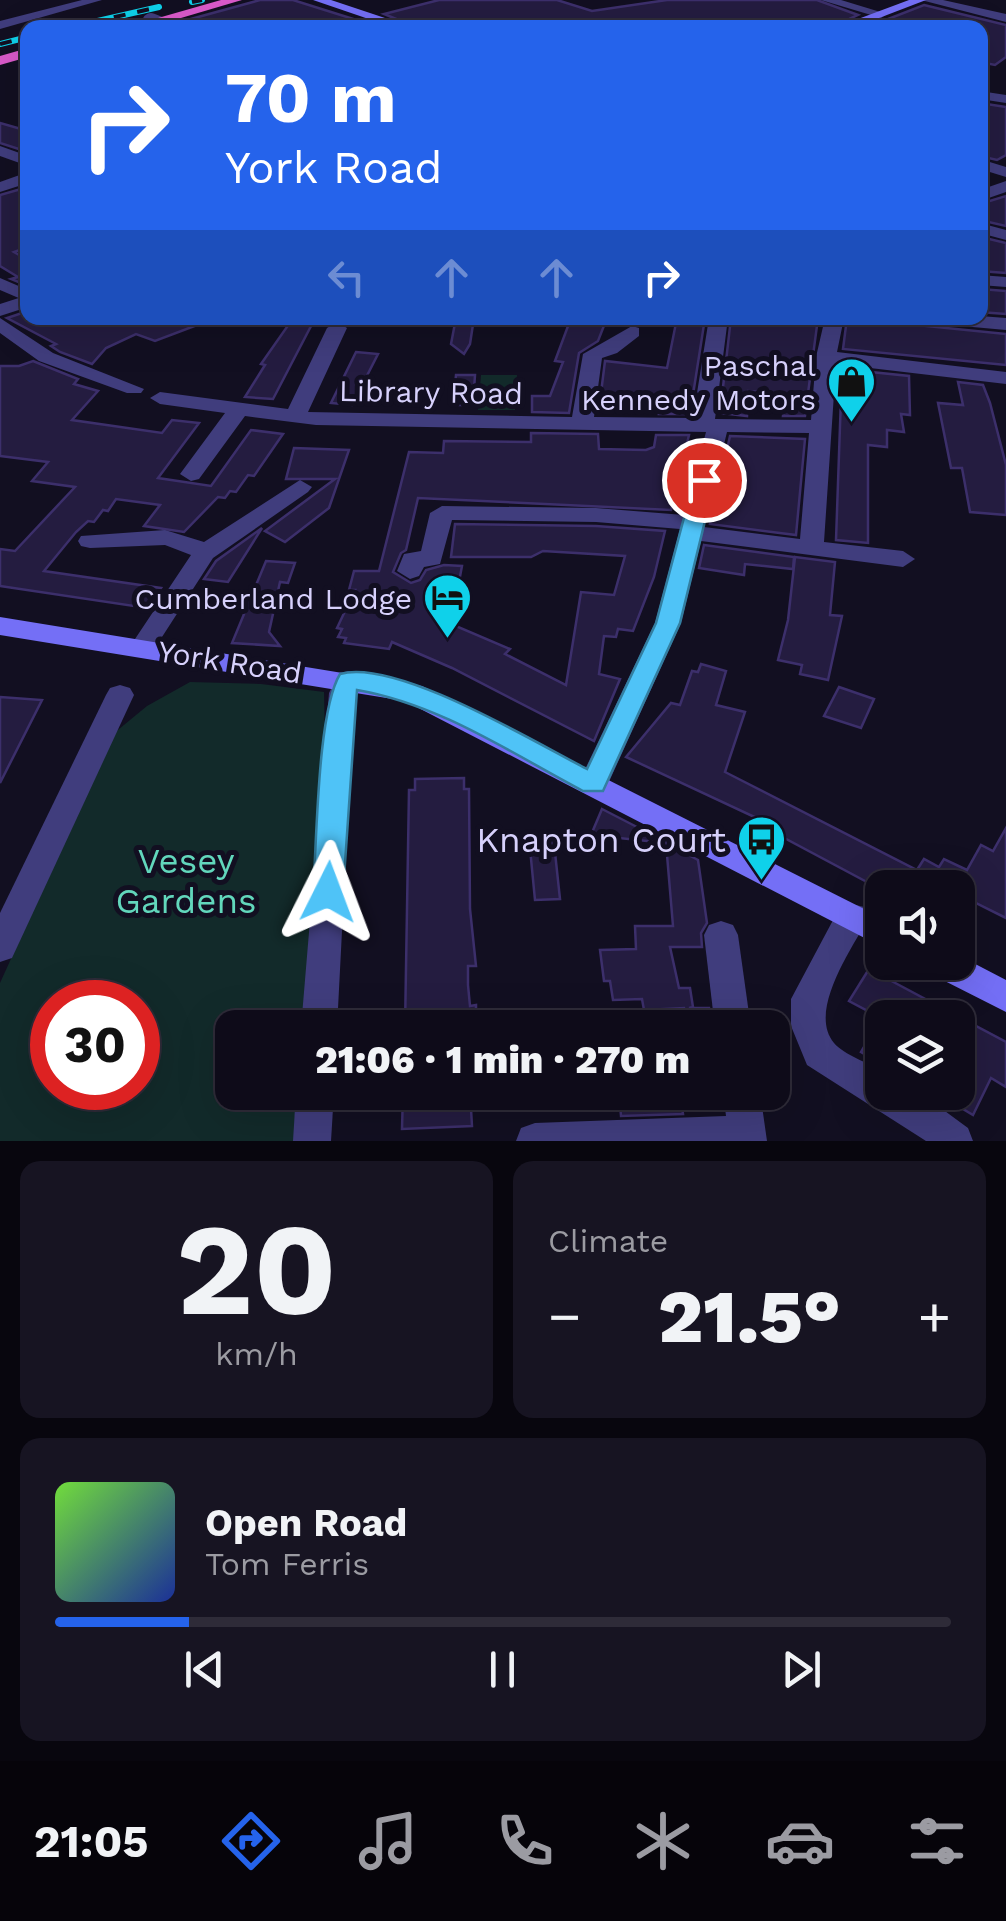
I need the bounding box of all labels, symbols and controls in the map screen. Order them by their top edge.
text: 70 m [225,57,397,139]
icon: right [60,60,190,190]
text: York Road [225,141,443,194]
icon: left [319,250,374,305]
icon: ahead [424,250,479,305]
icon: ahead [529,250,584,305]
icon: right [634,250,689,305]
place label: Paschal Kennedy Motors [581,348,816,417]
shop icon: Paschal Kennedy Motors [825,356,877,424]
street label: Library Road [339,373,523,411]
pin [662,438,747,523]
icon: arrive [677,453,732,508]
hotel icon: Cumberland Lodge [421,572,473,640]
place label: Cumberland Lodge [135,581,412,616]
street label: York Road [156,633,304,691]
bus stop icon: Knapton Court [735,814,787,882]
place label: Knapton Court [476,819,726,861]
park label: Vesey Gardens [115,840,257,922]
position arrow [276,840,380,944]
map controls [865,870,975,1110]
button: sound [865,870,975,980]
speed limit sign: 30 [30,980,160,1110]
button: layers [865,1000,975,1110]
text: 21:06 · 1 min · 270 m [315,1038,690,1082]
text: 20 [176,1193,337,1346]
text: Climate [548,1222,668,1260]
text: 21.5° [658,1272,841,1360]
text: − [548,1284,581,1348]
text: + [918,1284,951,1348]
text: km/h [215,1335,298,1373]
text: Open Road [205,1501,407,1545]
text: Tom Ferris [205,1545,369,1583]
icon: previous [177,1642,232,1697]
icon: pause [475,1642,530,1697]
icon: next [774,1642,829,1697]
icon: directions [216,1806,286,1876]
icon: music [353,1806,423,1876]
icon: phone [490,1806,560,1876]
icon: climate [628,1806,698,1876]
icon: car [765,1806,835,1876]
icon: filters [902,1806,972,1876]
text: 21:05 [34,1815,148,1868]

